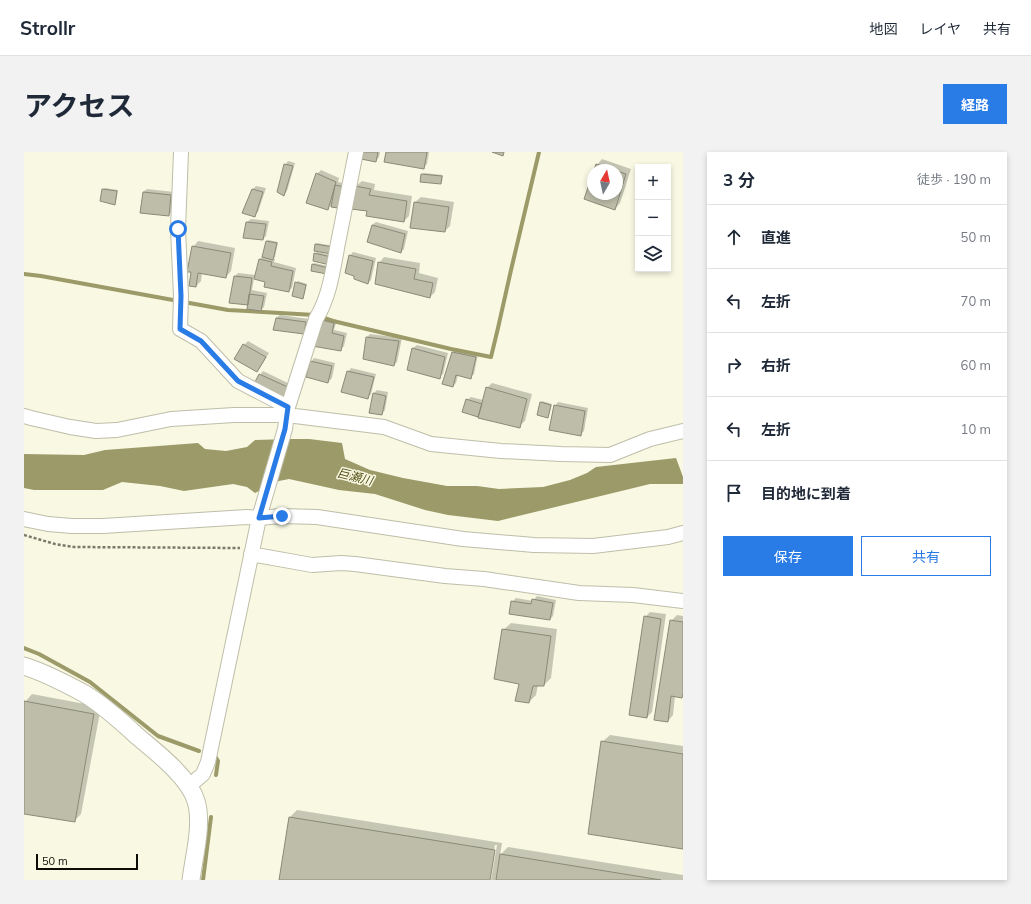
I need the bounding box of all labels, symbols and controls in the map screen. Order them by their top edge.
text: Strollr [20,16,75,40]
text: 地図 [869,20,897,38]
text: レイヤ [919,20,961,38]
text: 共有 [983,20,1011,38]
button: 経路 [943,84,1007,124]
text: アクセス [24,88,135,123]
north arrow [587,164,623,200]
map controls [635,164,671,272]
button: + [635,164,671,200]
text: 3 分 [723,169,755,190]
text: 徒歩 · 190 m [917,171,991,187]
button: − [635,200,671,236]
route start [169,220,187,238]
icon: ahead [723,226,745,248]
text: 直進 [761,228,791,247]
text: 50 m [961,229,991,245]
button: layers [635,236,671,272]
icon: left [723,290,745,312]
text: 左折 [761,292,791,311]
text: 70 m [961,293,991,309]
icon: right [723,354,745,376]
text: 右折 [761,356,791,375]
text: 60 m [961,357,991,373]
icon: left [723,418,745,440]
text: 左折 [761,420,791,439]
text: 10 m [961,421,991,437]
water label: 巨瀬川 [336,465,376,489]
icon: arrive [723,482,745,504]
text: 目的地に到着 [761,484,851,503]
route end [273,507,291,525]
button: 保存 [723,536,853,576]
button: 共有 [861,536,991,576]
scale bar [36,852,138,871]
text: 50 m [42,854,68,868]

